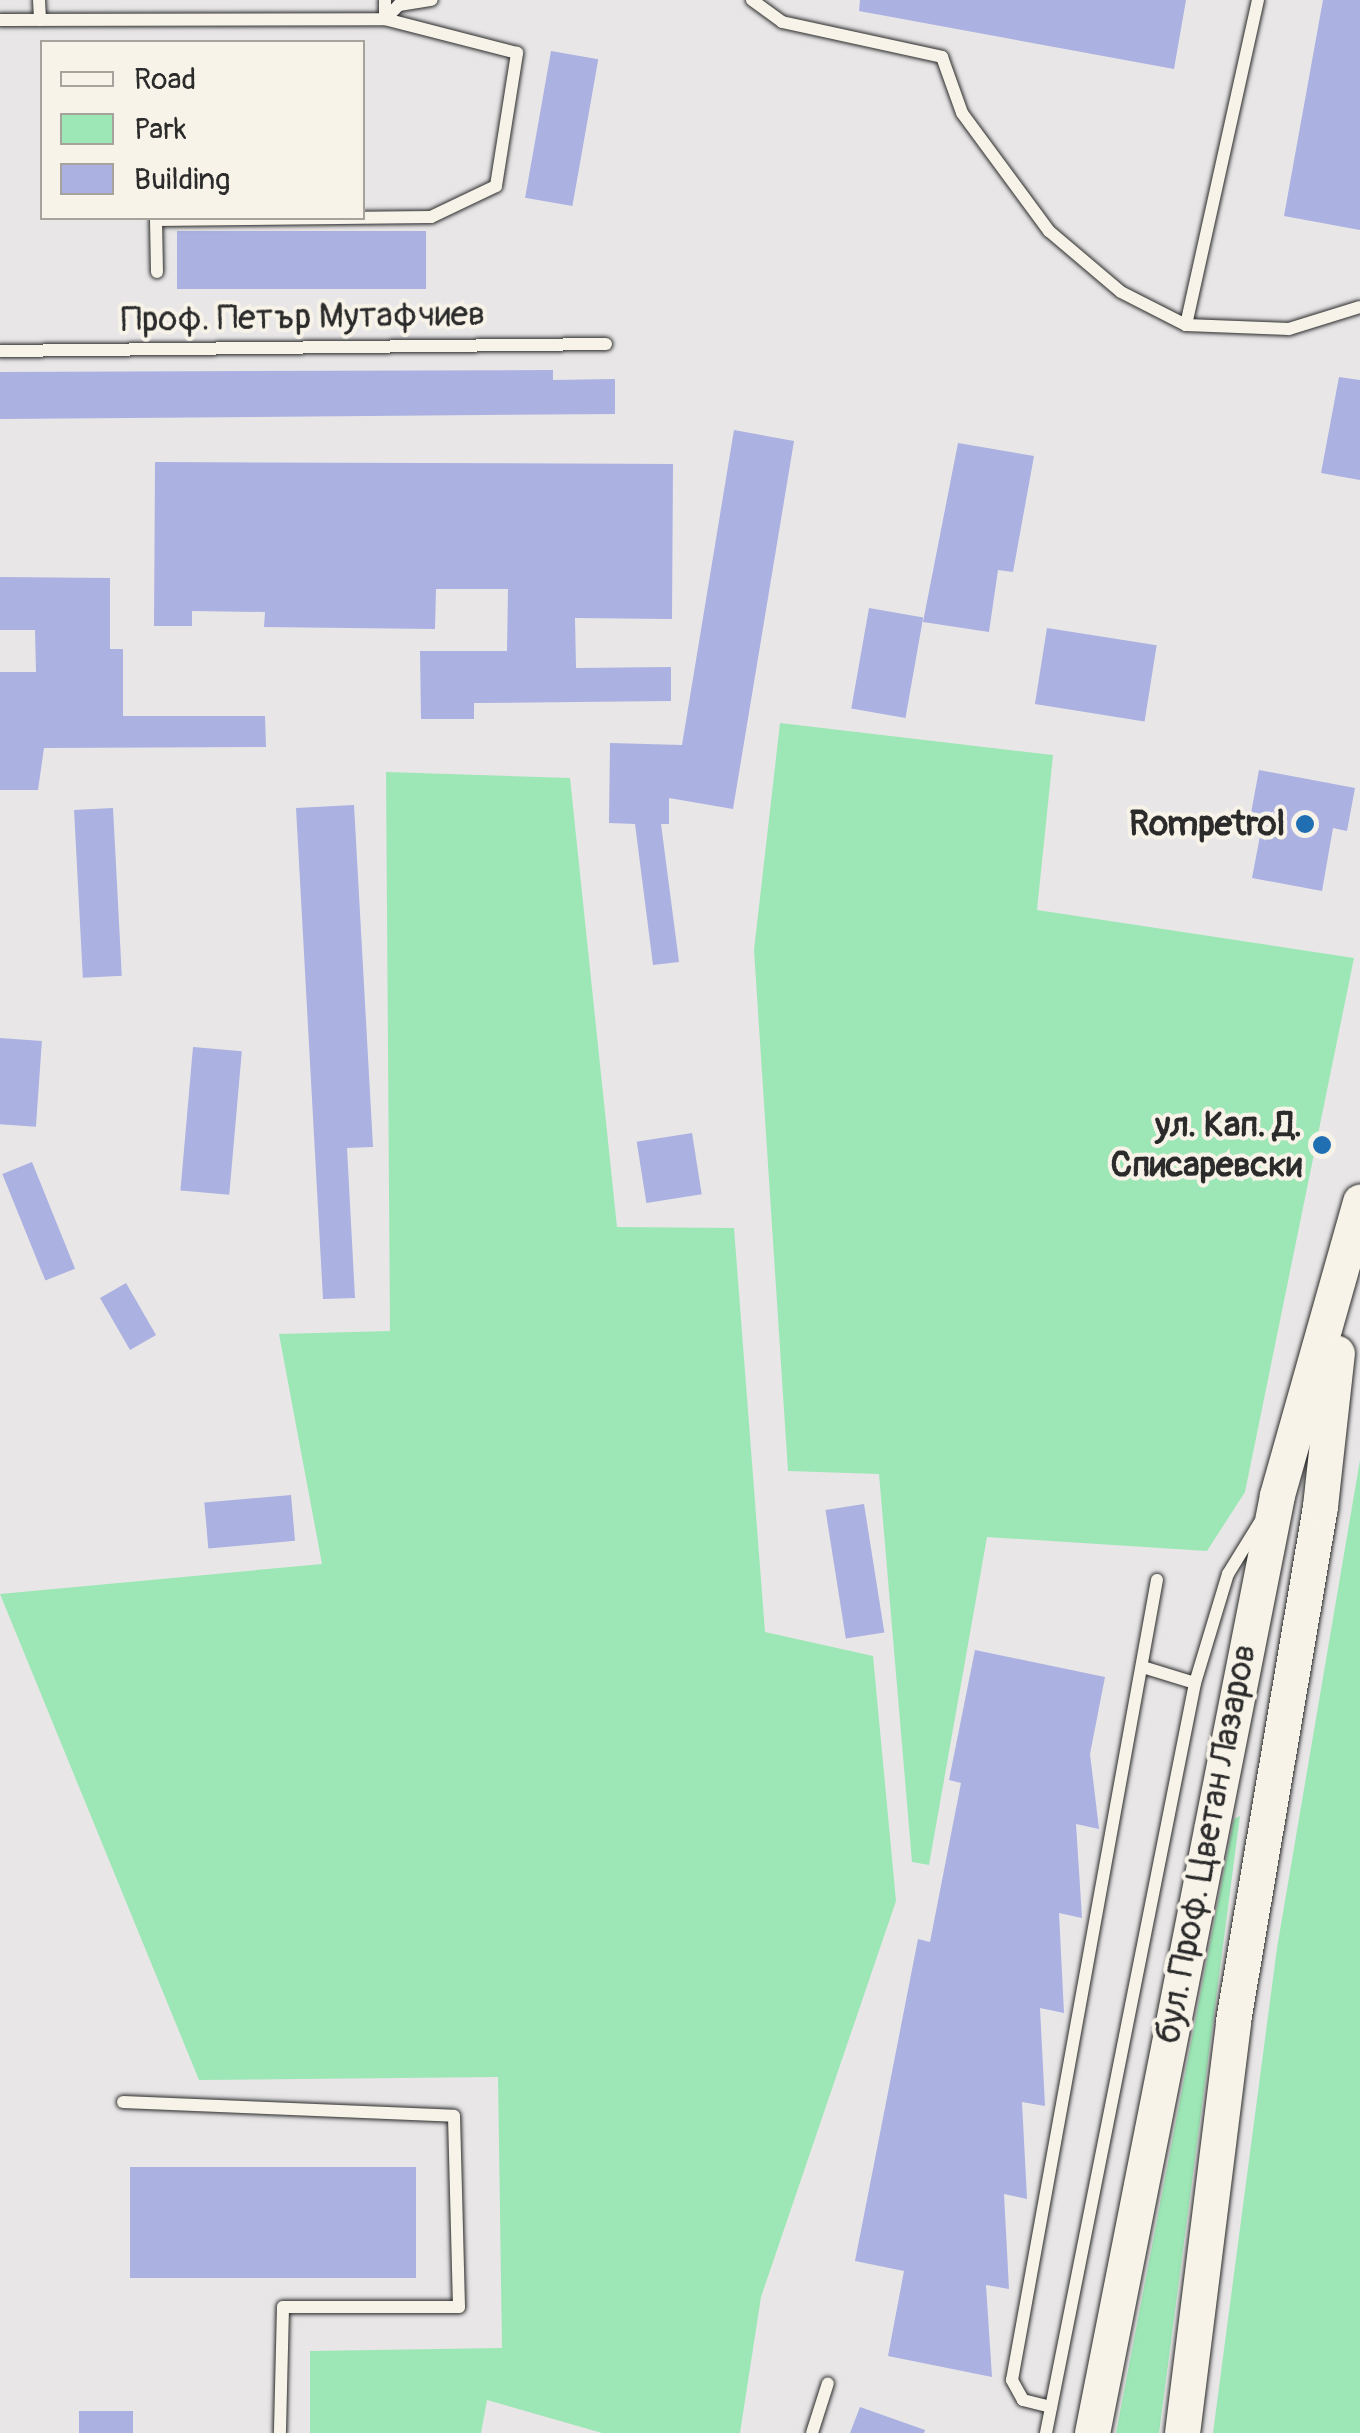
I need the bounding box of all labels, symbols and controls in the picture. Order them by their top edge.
legend [40,40,365,220]
text: Road [134,61,196,98]
text: Park [134,111,187,148]
text: Building [134,161,230,198]
street label: Проф. Петър Мутафчиев [121,293,485,341]
place label: Rompetrol [1129,803,1285,845]
marker: Rompetrol [1294,813,1316,835]
place label: ул. Кап. Д. Списаревски [1111,1104,1302,1186]
marker: ул. Кап. Д. Списаревски [1311,1134,1333,1156]
street label: бул. Проф. Цветан Лазаров [1147,1641,1265,2047]

